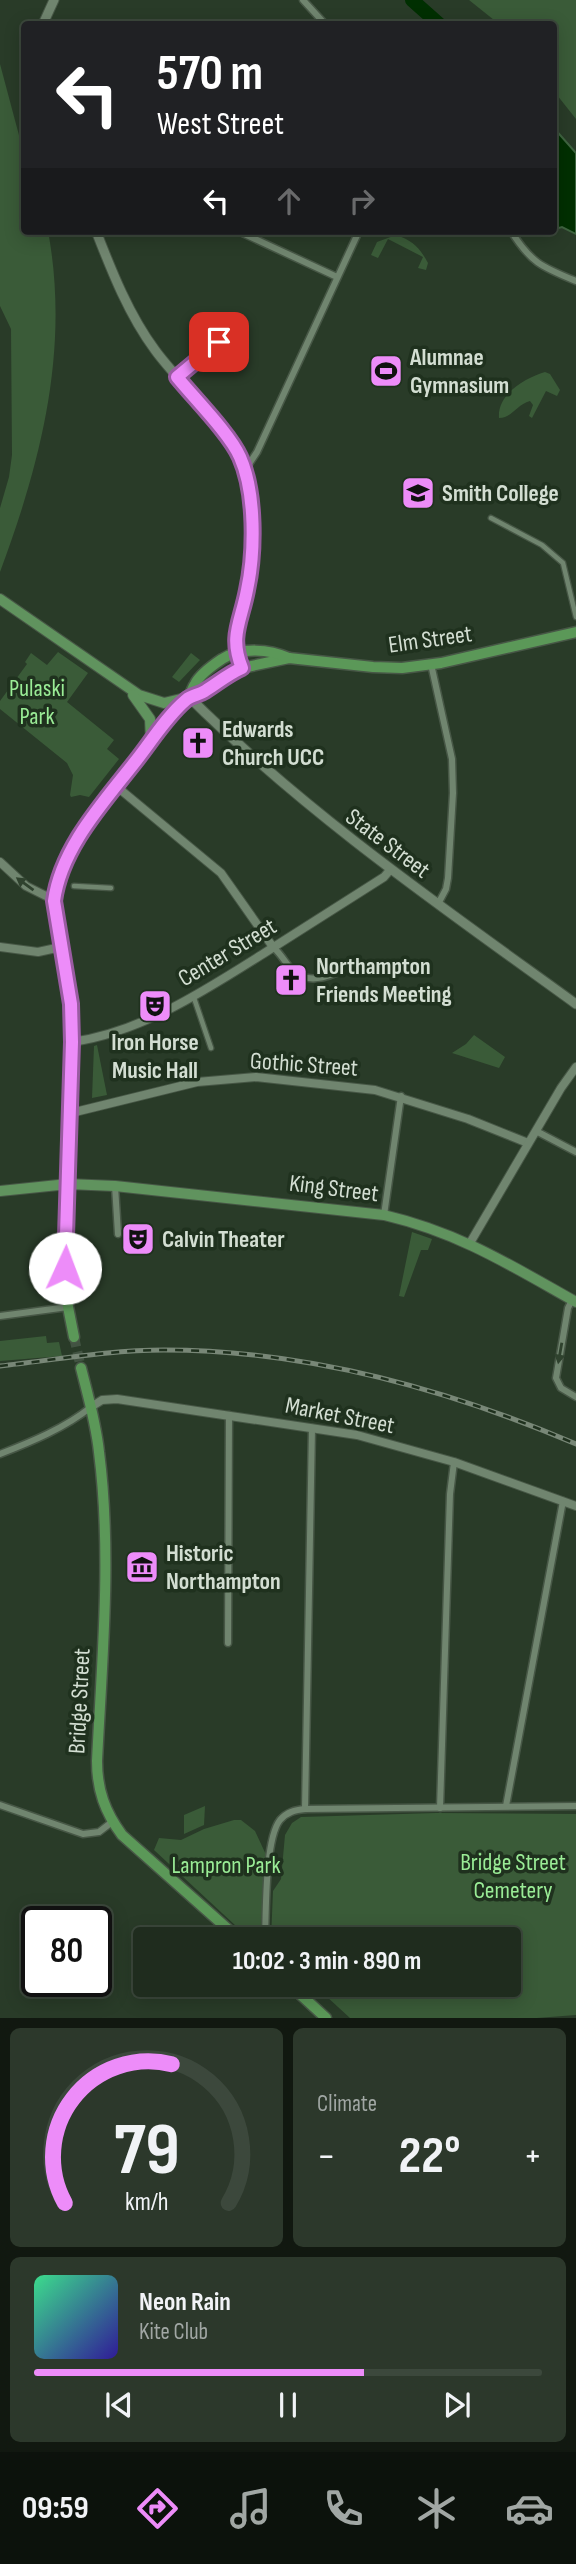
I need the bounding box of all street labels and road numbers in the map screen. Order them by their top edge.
street label: Elm Street [386,619,474,660]
street label: State Street [340,802,436,884]
street label: Center Street [173,912,282,993]
street label: Gothic Street [249,1046,359,1083]
street label: King Street [288,1169,380,1208]
street label: Market Street [283,1391,397,1440]
street label: Bridge Street [62,1648,97,1755]

